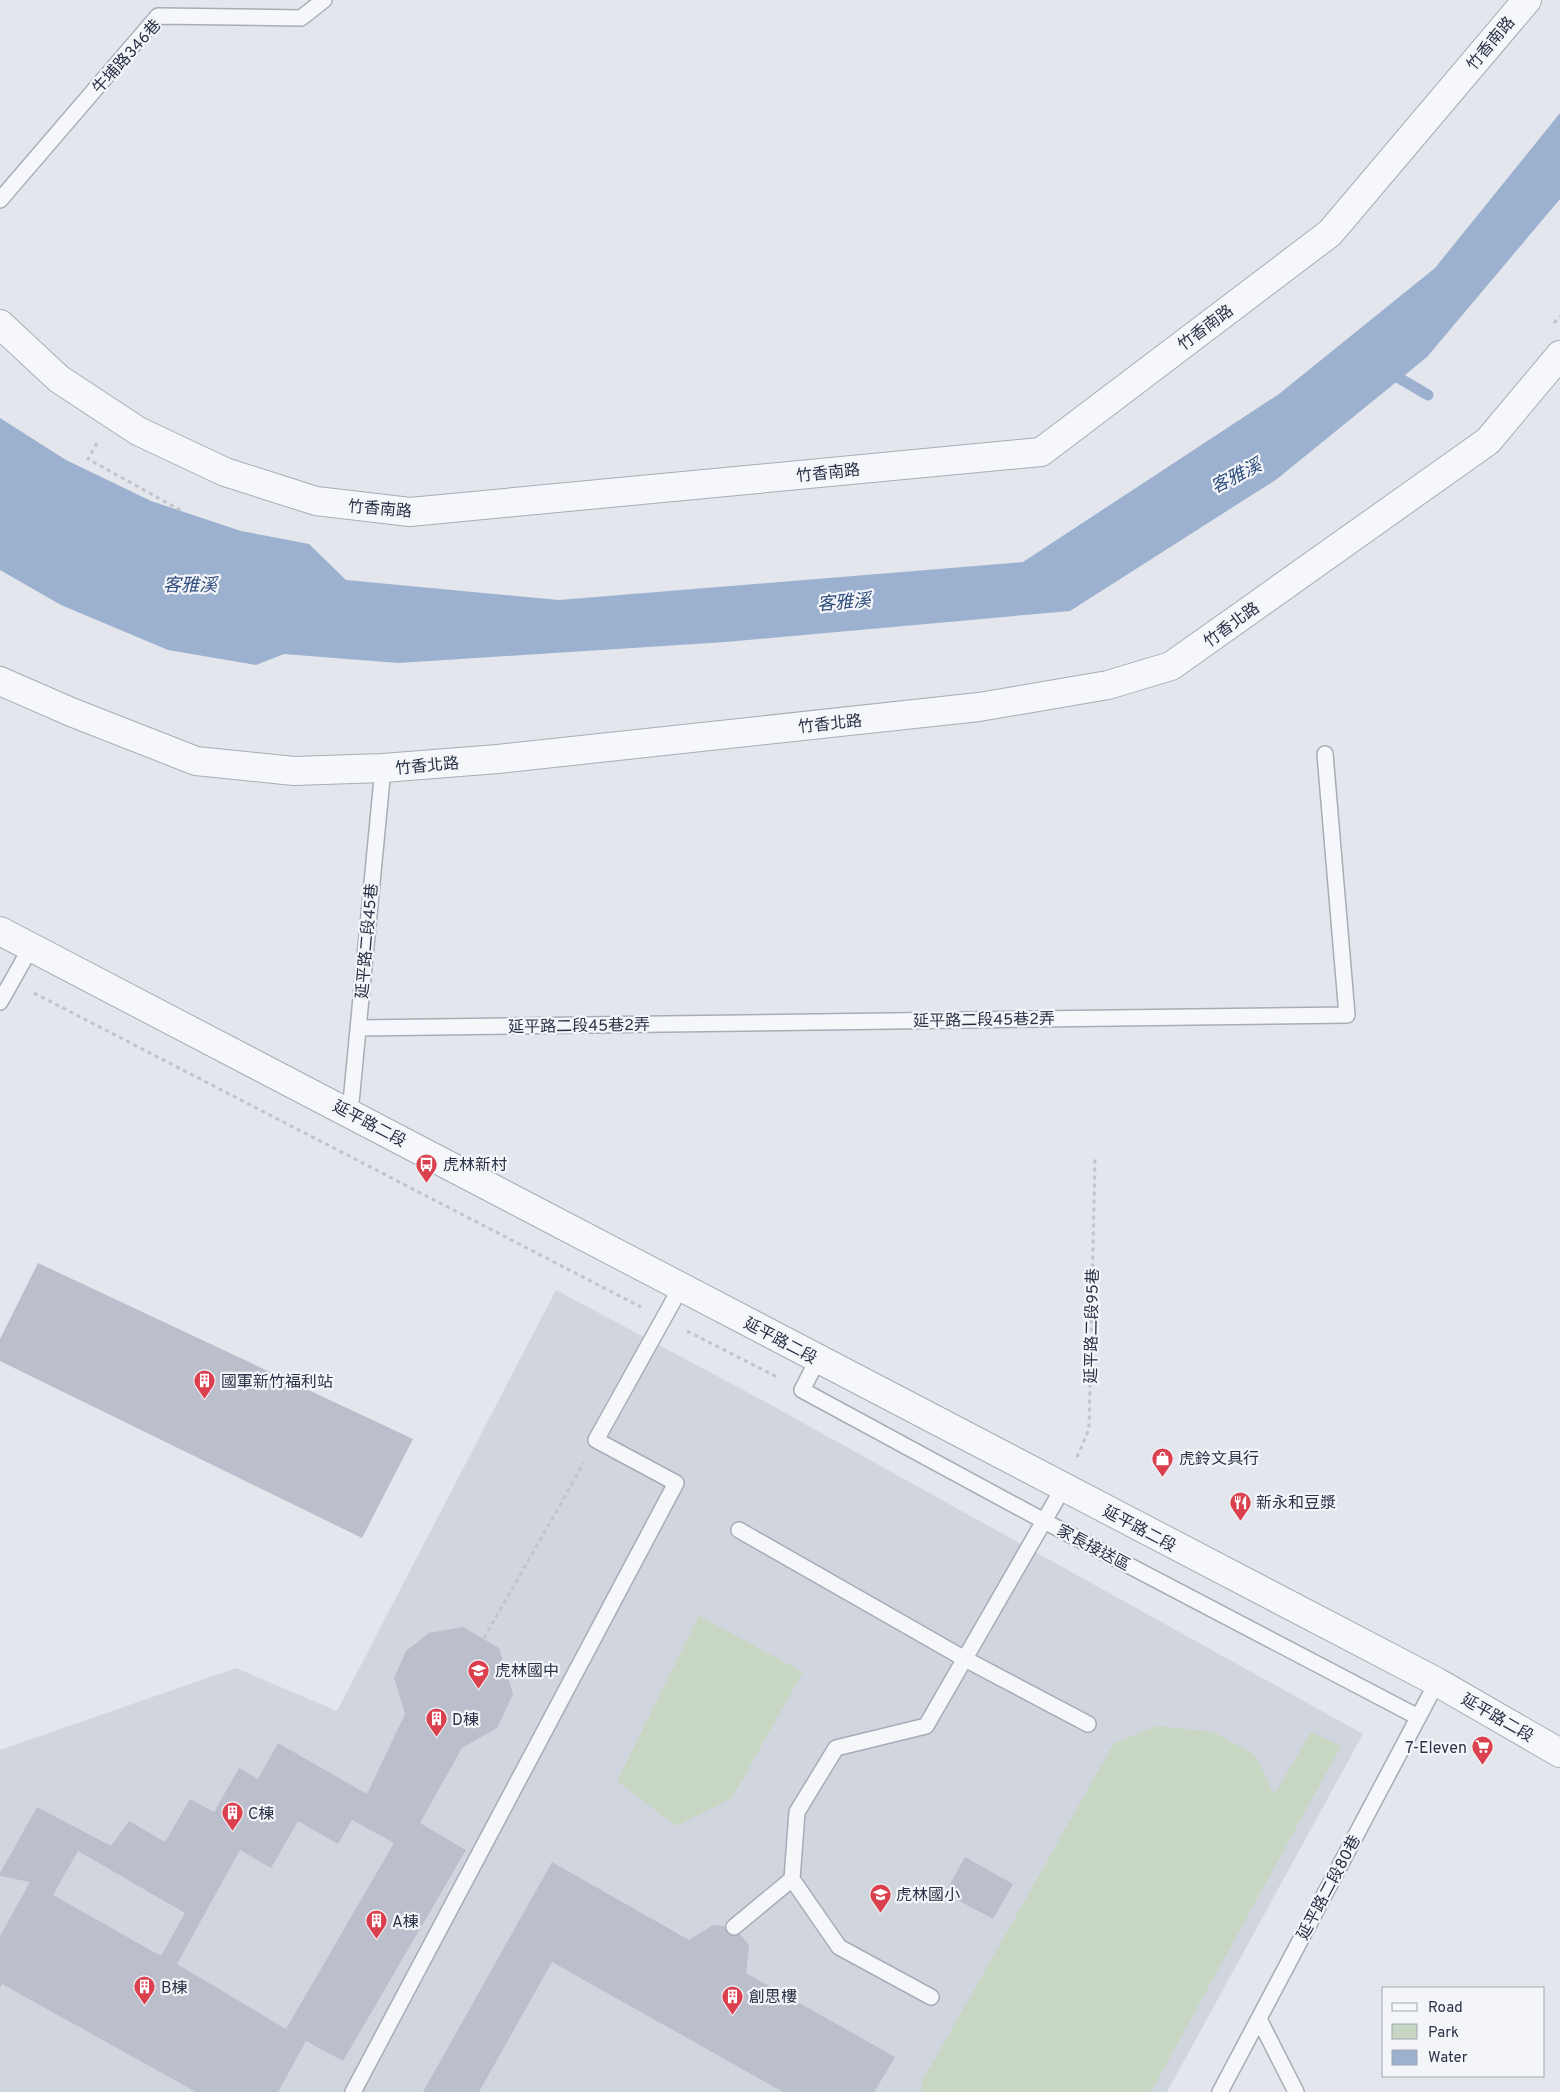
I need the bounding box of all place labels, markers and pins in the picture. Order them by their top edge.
bus stop icon: 虎林新村 [415,1152,439,1183]
place label: 虎林新村 [443,1156,507,1176]
building icon: 國軍新竹福利站 [193,1369,217,1400]
place label: 國軍新竹福利站 [221,1373,333,1393]
shop icon: 虎鈴文具行 [1151,1446,1175,1477]
place label: 虎鈴文具行 [1179,1450,1259,1470]
restaurant icon: 新永和豆漿 [1228,1490,1252,1521]
place label: 新永和豆漿 [1256,1494,1336,1514]
school or university icon: 虎林國中 [467,1658,491,1689]
place label: 虎林國中 [495,1662,559,1682]
building icon: D棟 [424,1707,448,1738]
place label: D棟 [452,1711,479,1731]
supermarket icon: 7-Eleven [1471,1735,1495,1766]
place label: 7-Eleven [1405,1739,1467,1759]
building icon: C棟 [220,1801,244,1832]
place label: C棟 [248,1805,274,1825]
school or university icon: 虎林國小 [868,1882,892,1913]
place label: 虎林國小 [896,1886,960,1906]
building icon: A棟 [364,1909,388,1940]
place label: A棟 [392,1913,419,1933]
building icon: B棟 [133,1975,157,2006]
place label: B棟 [161,1979,188,1999]
building icon: 創思樓 [721,1984,745,2015]
place label: 創思樓 [749,1988,797,2008]

